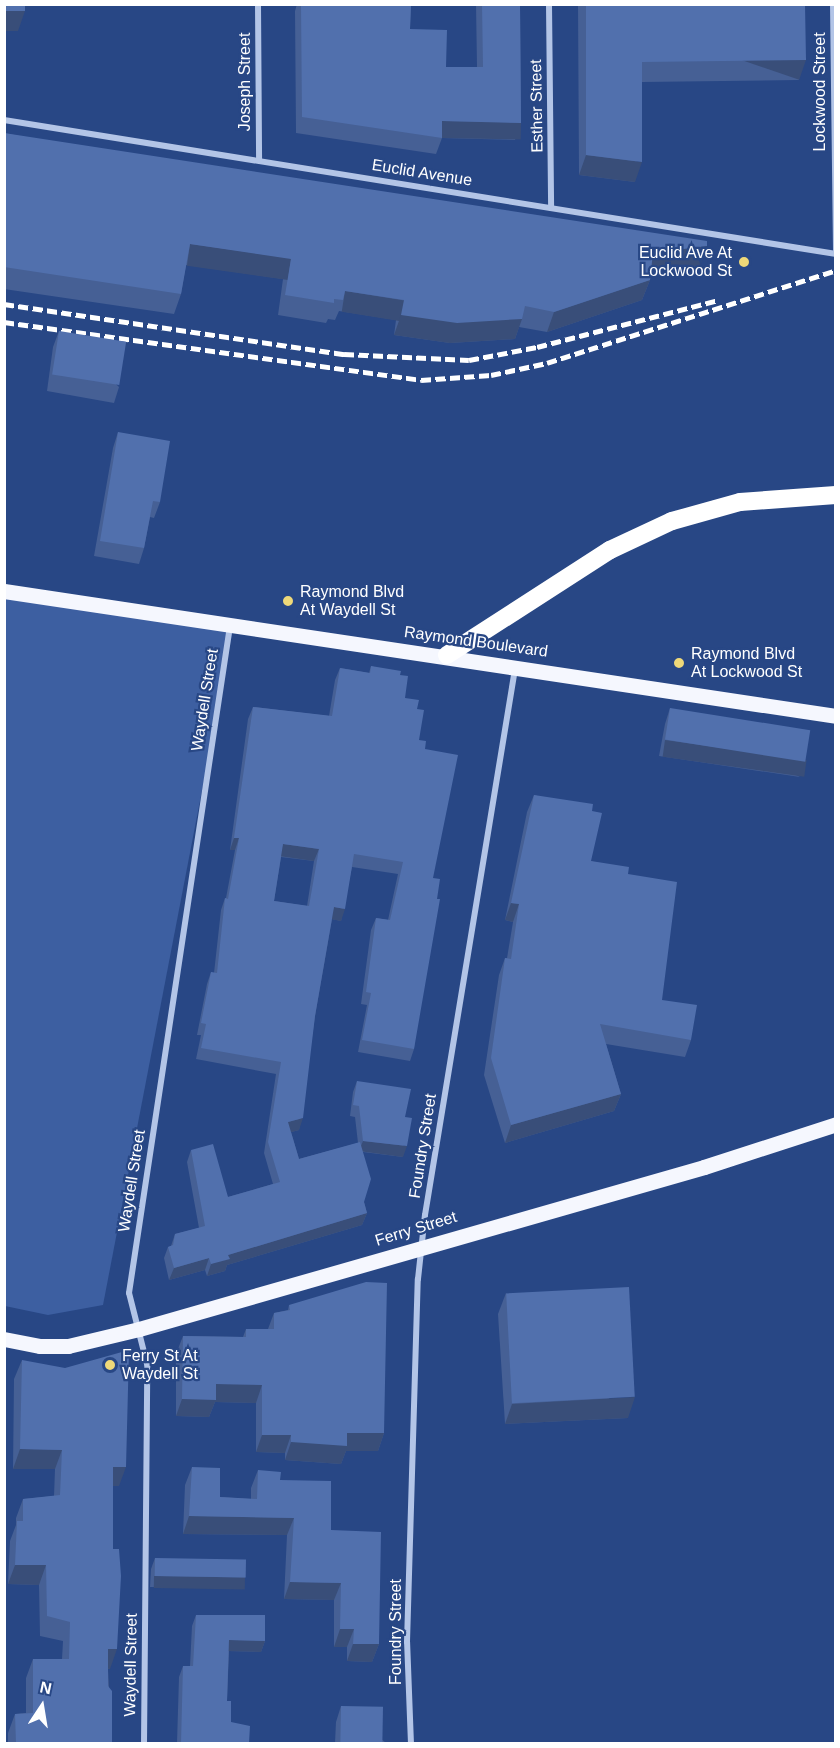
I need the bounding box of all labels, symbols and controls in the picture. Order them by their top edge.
street label: Lockwood Street [810,32,830,152]
street label: Joseph Street [235,33,255,131]
street label: Esther Street [527,59,547,153]
street label: Euclid Avenue [370,156,474,190]
place label: Euclid Ave At Lockwood St [637,243,732,281]
marker: Euclid Ave At Lockwood St [737,255,751,269]
place label: Raymond Blvd At Waydell St [300,582,404,620]
marker: Raymond Blvd At Waydell St [281,594,295,608]
street label: Raymond Boulevard [403,622,549,662]
place label: Raymond Blvd At Lockwood St [691,644,802,682]
street label: Waydell Street [187,647,223,753]
marker: Raymond Blvd At Lockwood St [672,656,686,670]
street label: Foundry Street [405,1092,441,1200]
street label: Waydell Street [114,1128,150,1234]
street label: Ferry Street [373,1207,459,1251]
place label: Ferry St At Waydell St [122,1346,198,1384]
marker: Ferry St At Waydell St [103,1358,117,1372]
street label: Foundry Street [386,1579,406,1685]
street label: Waydell Street [120,1613,142,1717]
north arrow [12,1676,72,1736]
text: N [38,1678,53,1697]

